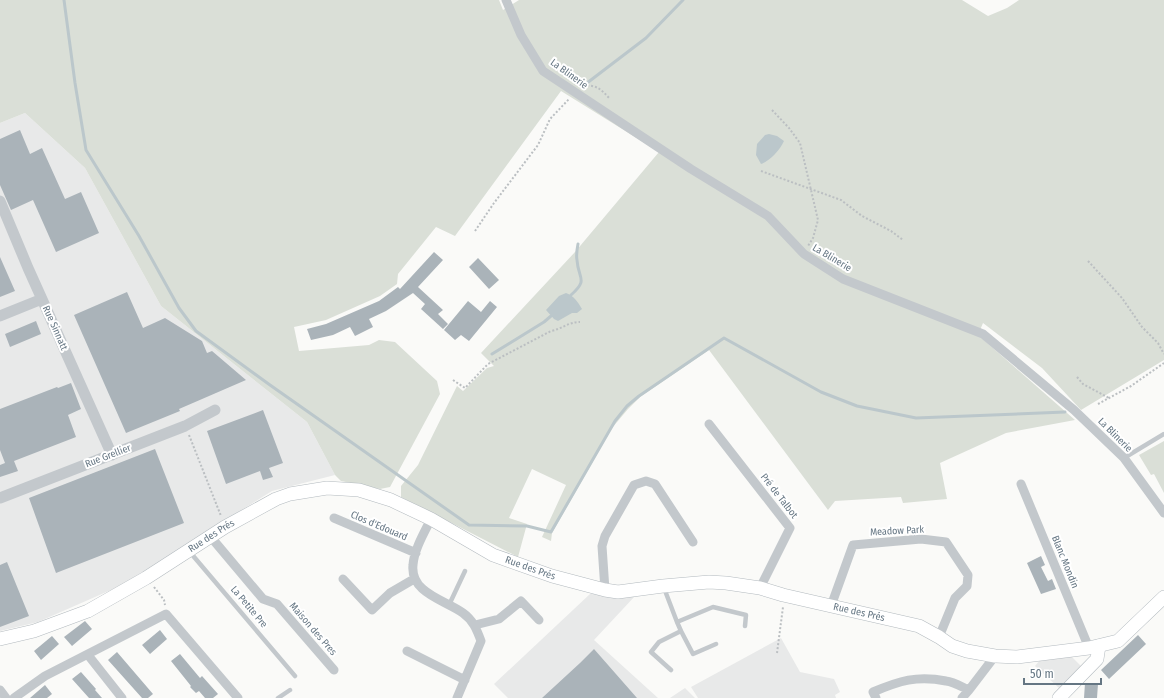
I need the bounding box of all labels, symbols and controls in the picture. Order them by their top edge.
street label: La Blinerie [548,56,590,92]
street label: La Blinerie [810,242,854,274]
street label: Rue Sinnatt [40,304,70,353]
street label: La Blinerie [1095,415,1135,455]
street label: Rue Grellier [83,442,133,470]
street label: Pré de Talbot [758,471,801,521]
street label: Clos d'Edouard [349,509,409,543]
street label: Rue des Prés [186,517,237,555]
street label: Meadow Park [870,524,925,538]
street label: Blanc Mondin [1049,534,1081,590]
street label: Rue des Prés [504,554,557,583]
street label: La Petite Pre [228,584,270,630]
street label: Maison des Pres [287,600,339,658]
street label: Rue des Prés [832,601,886,624]
scale bar [1024,660,1101,686]
text: 50 m [1030,667,1054,681]

